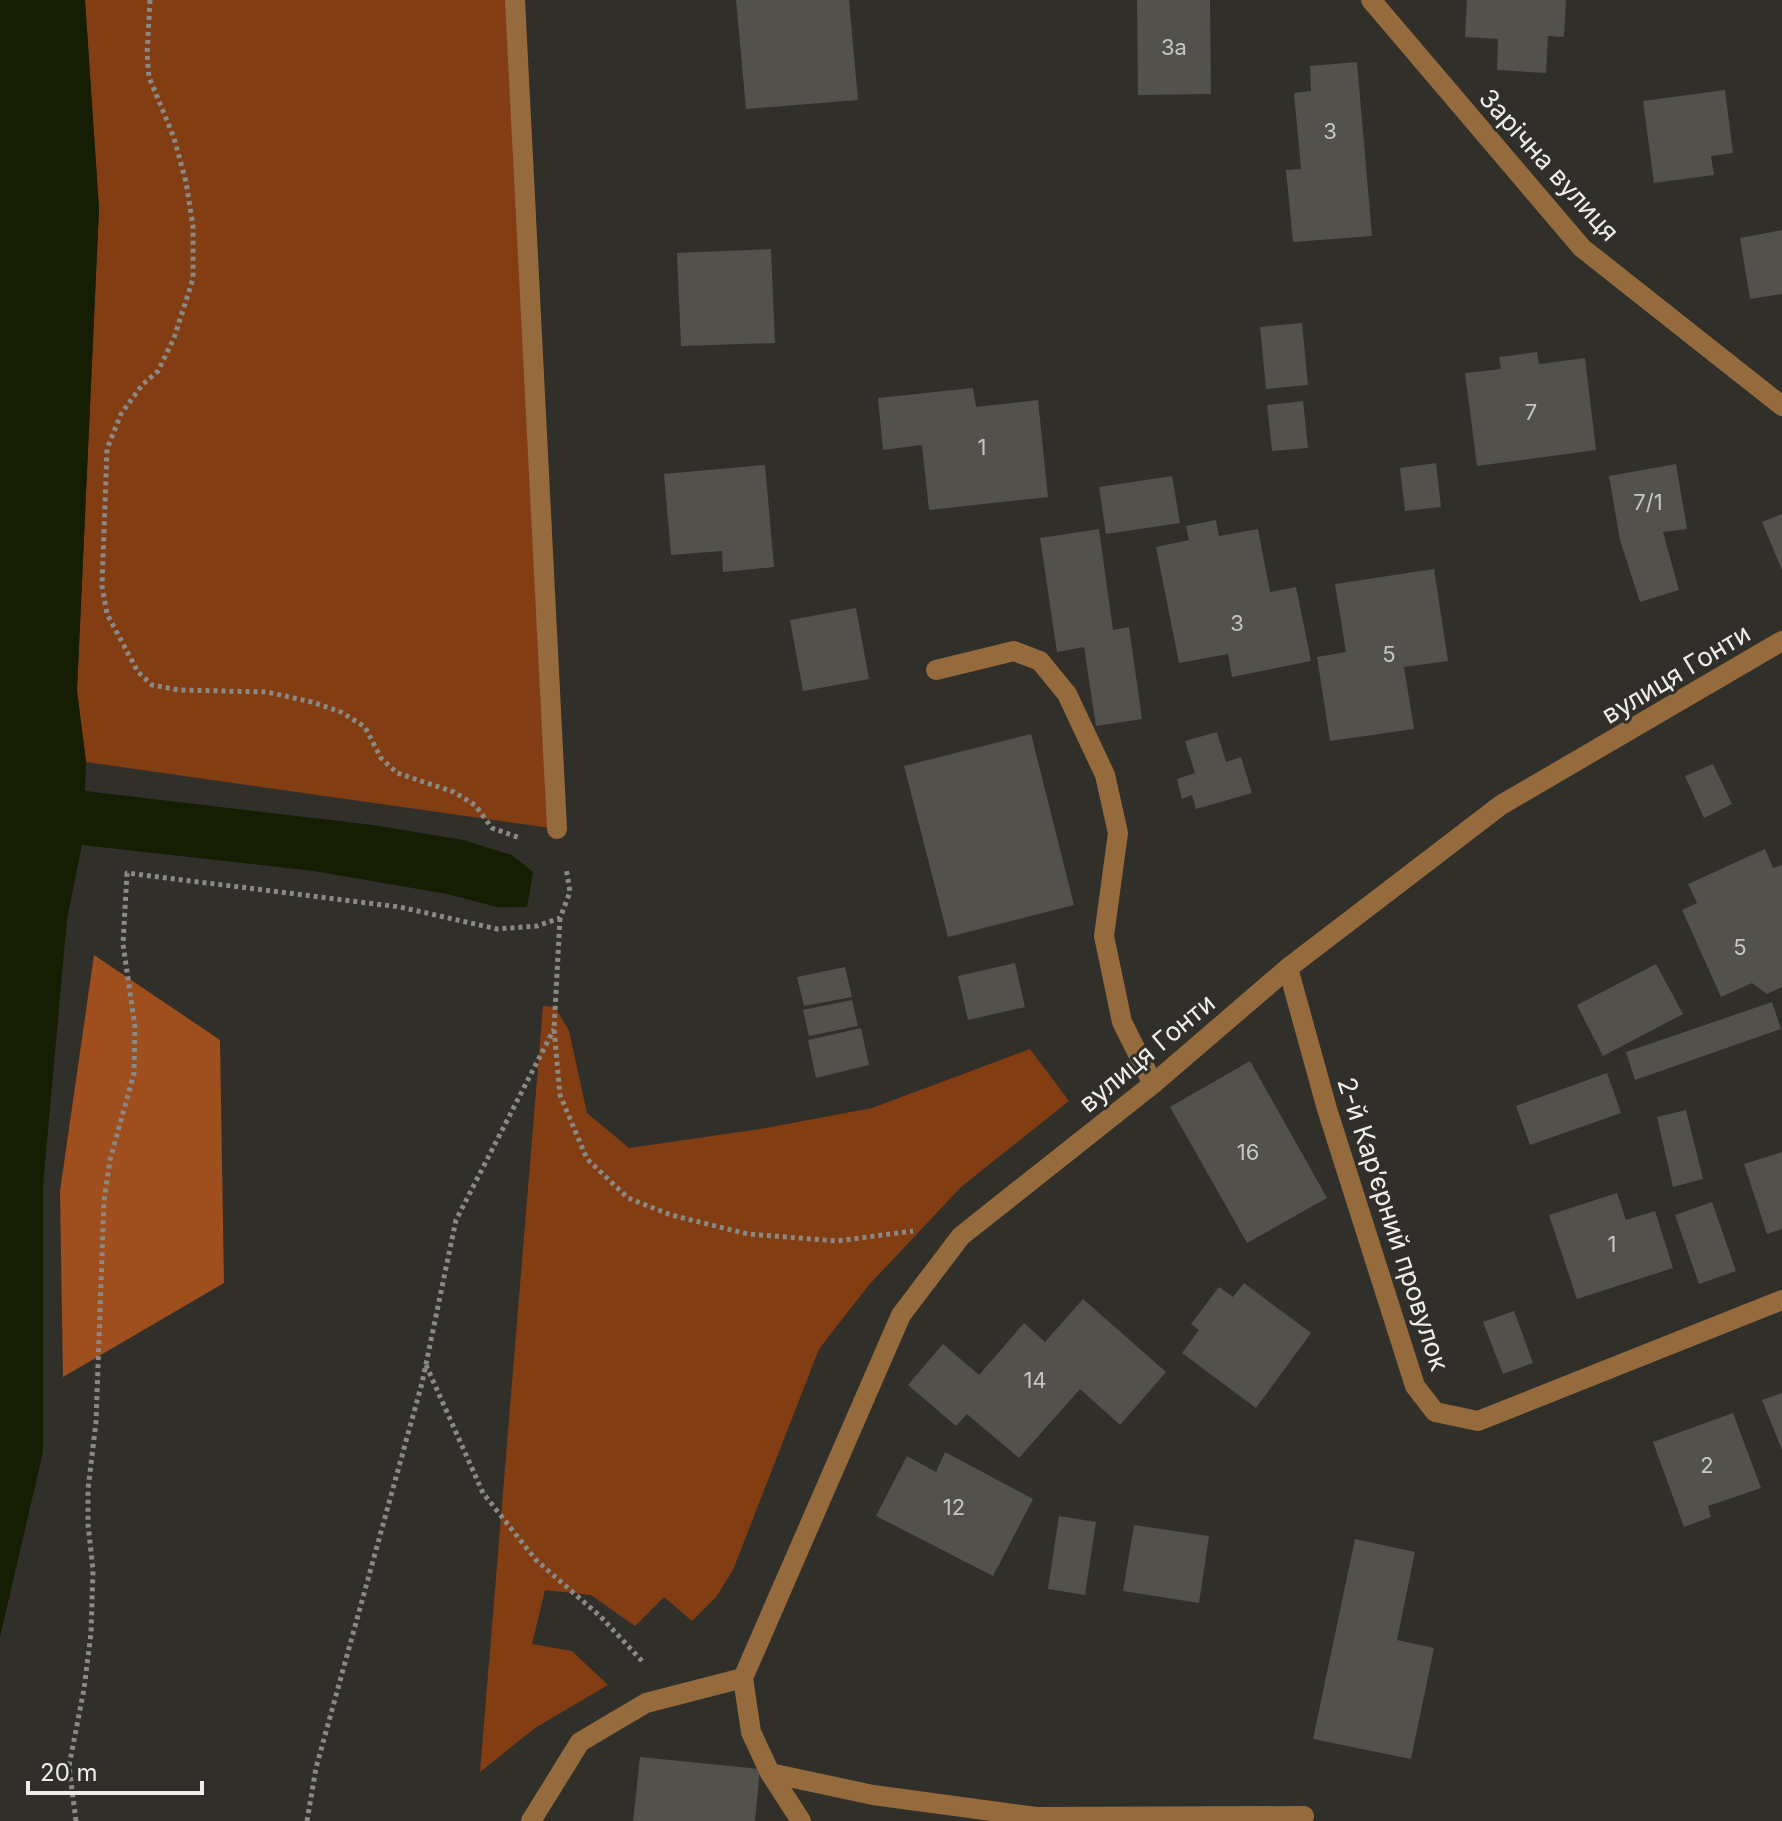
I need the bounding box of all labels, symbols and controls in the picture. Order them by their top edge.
house number: 3а [1161,34,1187,60]
street label: Зарічна вулиця [1473,82,1626,247]
house number: 3 [1323,118,1337,144]
house number: 7 [1525,399,1537,425]
house number: 1 [978,434,986,460]
house number: 7/1 [1633,489,1663,515]
house number: 3 [1230,610,1244,636]
street label: вулиця Гонти [1596,617,1756,730]
house number: 5 [1382,641,1396,667]
house number: 5 [1733,934,1747,960]
street label: вулиця Гонти [1073,987,1221,1118]
street label: 2-й Карʼєрний провулок [1331,1073,1456,1374]
house number: 16 [1237,1139,1259,1165]
house number: 1 [1608,1231,1616,1257]
house number: 14 [1023,1367,1047,1393]
house number: 2 [1700,1452,1714,1478]
house number: 12 [943,1494,965,1520]
scale bar [28,1745,202,1795]
text: 20 m [40,1758,98,1787]

